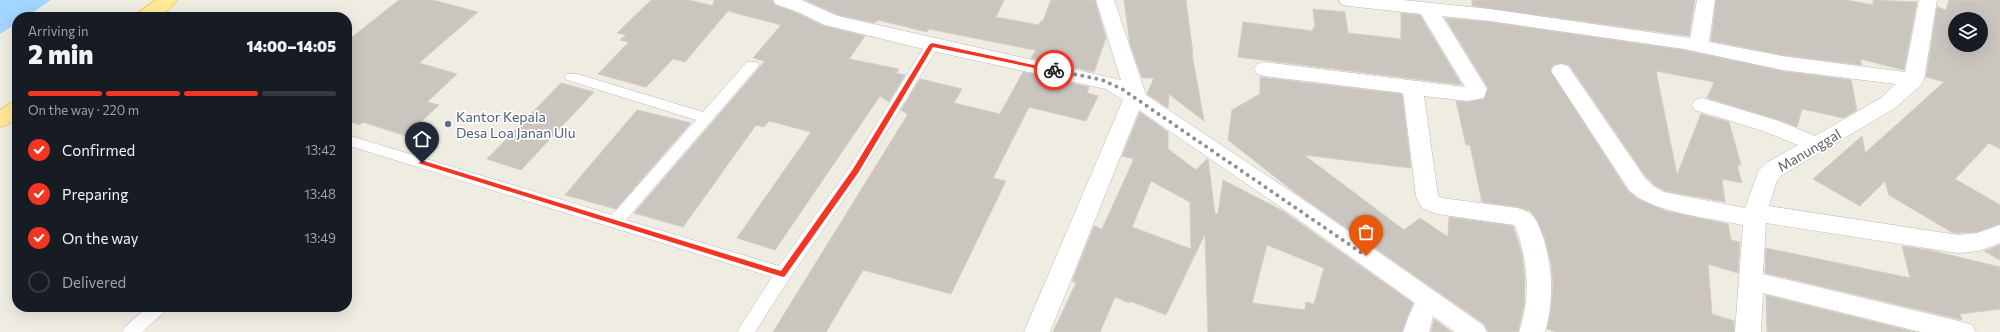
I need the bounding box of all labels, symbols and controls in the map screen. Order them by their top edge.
map controls [1948,12,1988,52]
button: layers [1948,12,1988,52]
text: Arriving in [28,23,88,39]
text: 14:00–14:05 [247,37,336,55]
text: 2 min [28,38,93,69]
courier [1034,50,1074,90]
icon: bike [1043,59,1065,81]
text: On the way · 220 m [28,102,139,118]
place label: Kantor Kepala Desa Loa Janan Ulu [456,108,576,141]
marker: Kantor Kepala Desa Loa Janan Ulu [443,119,453,129]
pin [405,122,439,163]
street label: Manunggal [1774,125,1844,175]
icon: home [411,128,433,150]
icon: check [28,139,50,161]
text: Confirmed [62,141,135,159]
text: 13:42 [305,142,336,158]
icon: check [28,183,50,205]
text: Preparing [62,185,128,203]
text: 13:48 [304,186,336,202]
pin [1349,215,1383,256]
icon: bag [1355,221,1377,243]
icon: check [28,227,50,249]
text: On the way [62,229,139,247]
text: 13:49 [304,230,336,246]
text: Delivered [62,273,126,291]

